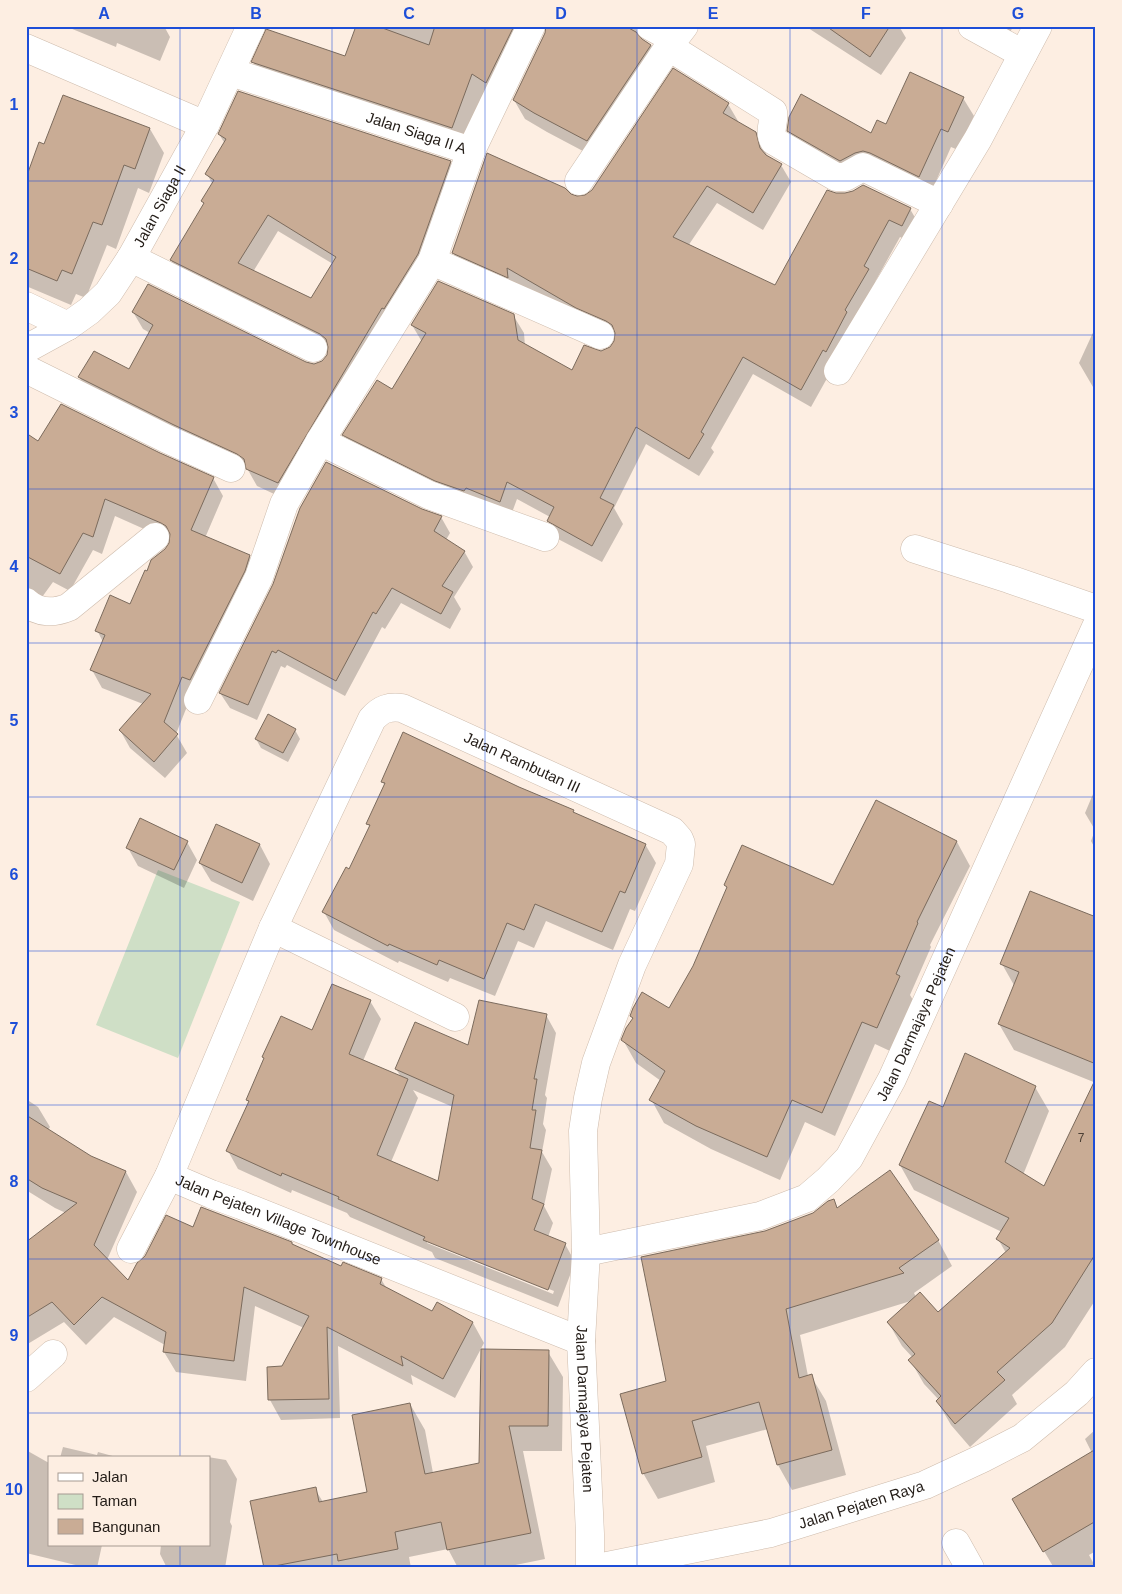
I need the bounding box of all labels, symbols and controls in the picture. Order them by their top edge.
text: A [98,5,110,22]
text: B [250,5,262,22]
text: C [403,5,415,22]
text: D [555,5,567,22]
text: E [708,5,719,22]
text: F [861,5,871,22]
text: G [1012,5,1024,22]
text: 1 [10,96,19,113]
street label: Jalan Siaga II A [364,108,469,157]
street label: Jalan Siaga II [130,162,189,250]
text: 2 [10,250,19,267]
text: 3 [10,404,19,421]
text: 4 [10,558,19,575]
text: 5 [10,712,19,729]
street label: Jalan Rambutan III [461,728,583,796]
text: 6 [10,866,19,883]
street label: Jalan Darmajaya Pejaten [873,944,958,1104]
text: 7 [10,1020,19,1037]
house number: 7 [1078,1131,1085,1145]
street label: Jalan Pejaten Village Townhouse [173,1171,384,1268]
text: 8 [10,1173,19,1190]
street label: Jalan Darmajaya Pejaten [573,1325,597,1493]
text: 9 [10,1327,19,1344]
legend [48,1456,210,1546]
text: Jalan [92,1468,128,1485]
street label: Jalan Pejaten Raya [796,1477,926,1532]
text: 10 [5,1481,23,1498]
text: Taman [92,1492,137,1509]
text: Bangunan [92,1518,160,1535]

